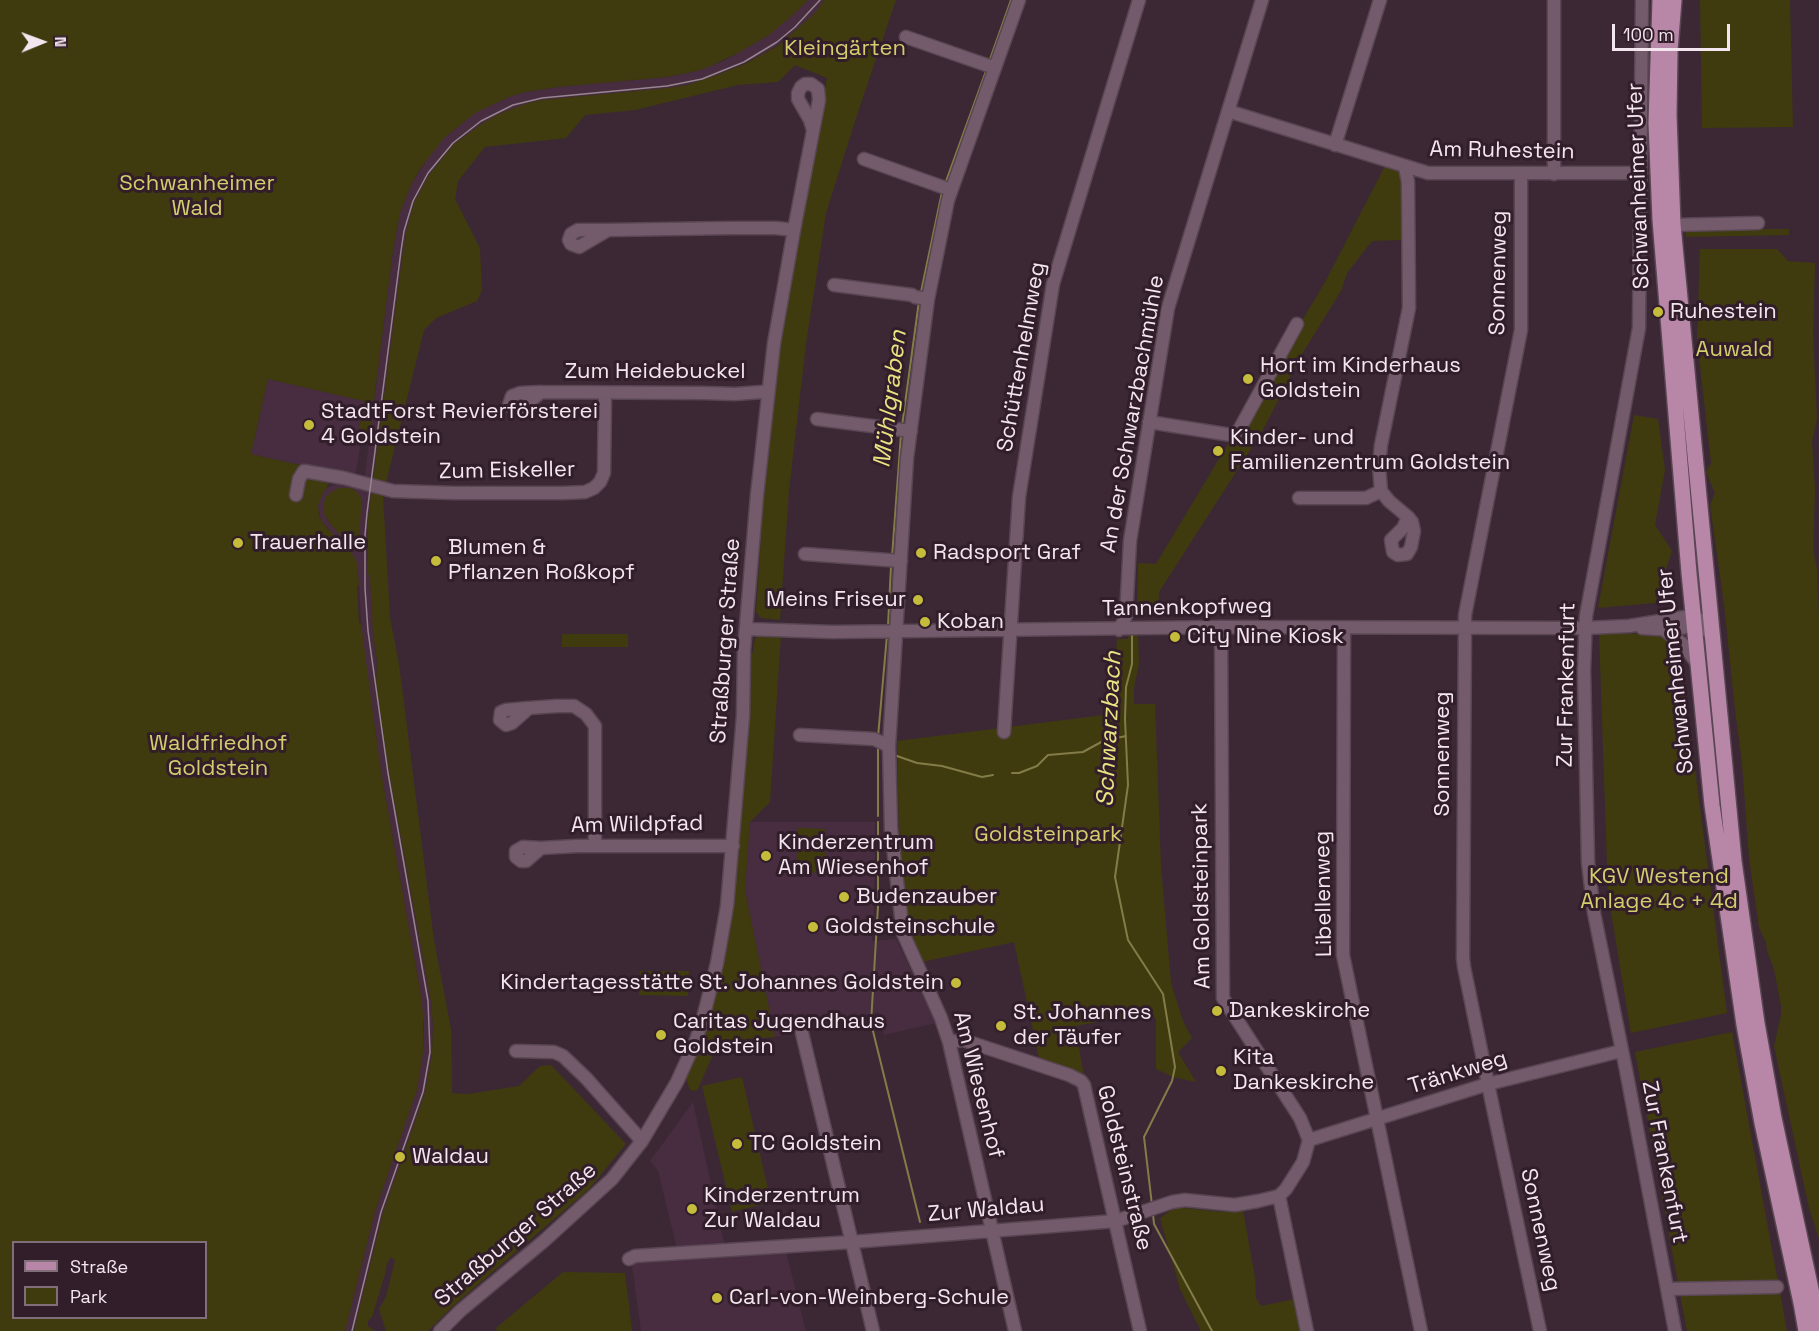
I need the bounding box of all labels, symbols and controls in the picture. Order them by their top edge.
north arrow [12,12,72,72]
scale bar [1615,12,1734,50]
text: 100 m [1623,23,1674,46]
text: N [50,36,71,47]
park label: Kleingärten [784,36,906,62]
street label: Schwanheimer Ufer [1622,82,1656,290]
street label: Am Ruhestein [1429,137,1575,165]
park label: Schwanheimer Wald [119,171,275,222]
street label: Sonnenweg [1485,210,1513,336]
street label: Schüttenhelmweg [992,260,1052,454]
street label: An der Schwarzbachmühle [1096,273,1170,555]
place label: Ruhestein [1670,299,1777,325]
marker: Ruhestein [1651,305,1665,319]
water label: Mühlgraben [868,329,914,469]
park label: Auwald [1696,337,1772,363]
place label: Hort im Kinderhaus Goldstein [1260,353,1461,404]
street label: Zum Heidebuckel [564,359,746,385]
marker: Hort im Kinderhaus Goldstein [1241,372,1255,386]
place label: StadtForst Revierförsterei 4 Goldstein [321,399,598,451]
marker: StadtForst Revierförsterei 4 Goldstein [302,418,316,432]
place label: Kinder- und Familienzentrum Goldstein [1230,425,1510,476]
marker: Kinder- und Familienzentrum Goldstein [1211,444,1225,458]
street label: Zum Eiskeller [439,457,575,485]
place label: Trauerhalle [250,530,366,556]
place label: Blumen & Pflanzen Roßkopf [448,535,635,586]
marker: Trauerhalle [231,536,245,550]
street label: Straßburger Straße [706,538,746,744]
place label: Radsport Graf [933,540,1081,566]
marker: Radsport Graf [914,546,928,560]
marker: Blumen & Pflanzen Roßkopf [429,554,443,568]
street label: Schwanheimer Ufer [1652,567,1700,775]
place label: Meins Friseur [766,587,906,613]
marker: Meins Friseur [911,593,925,607]
street label: Tannenkopfweg [1102,593,1272,623]
street label: Zur Frankenfurt [1552,602,1582,768]
place label: Koban [937,609,1004,635]
marker: Koban [918,615,932,629]
place label: City Nine Kiosk [1187,624,1344,650]
marker: City Nine Kiosk [1168,630,1182,644]
water label: Schwarzbach [1092,650,1128,808]
street label: Sonnenweg [1430,691,1456,817]
park label: Waldfriedhof Goldstein [149,731,287,782]
street label: Am Goldsteinpark [1187,803,1217,989]
street label: Am Wildpfad [571,811,703,839]
park label: Goldsteinpark [974,822,1122,848]
place label: Kinderzentrum Am Wiesenhof [778,830,934,882]
street label: Libellenweg [1310,831,1338,957]
marker: Kinderzentrum Am Wiesenhof [759,849,773,863]
park label: KGV Westend Anlage 4c + 4d [1580,864,1738,915]
place label: Budenzauber [856,884,997,910]
marker: Budenzauber [837,890,851,904]
place label: Goldsteinschule [825,914,996,940]
marker: Goldsteinschule [806,920,820,934]
place label: Kindertagesstätte St. Johannes Goldstein [500,970,944,996]
marker: Kindertagesstätte St. Johannes Goldstein [949,976,963,990]
place label: Dankeskirche [1229,998,1370,1024]
place label: St. Johannes der Täufer [1013,1000,1152,1052]
marker: Dankeskirche [1210,1004,1224,1018]
place label: Caritas Jugendhaus Goldstein [673,1009,885,1060]
street label: Am Wiesenhof [947,1009,1009,1161]
marker: St. Johannes der Täufer [994,1019,1008,1033]
marker: Caritas Jugendhaus Goldstein [654,1028,668,1042]
place label: Kita Dankeskirche [1233,1045,1374,1096]
street label: Tränkweg [1406,1046,1510,1100]
marker: Kita Dankeskirche [1214,1064,1228,1078]
street label: Zur Frankenfurt [1635,1078,1693,1246]
street label: Goldsteinstraße [1091,1083,1157,1253]
place label: TC Goldstein [749,1131,882,1157]
marker: TC Goldstein [730,1137,744,1151]
place label: Waldau [412,1144,489,1170]
marker: Waldau [393,1150,407,1164]
street label: Straßburger Straße [430,1158,602,1312]
street label: Sonnenweg [1514,1166,1566,1294]
place label: Kinderzentrum Zur Waldau [704,1183,860,1234]
street label: Zur Waldau [927,1192,1045,1228]
marker: Kinderzentrum Zur Waldau [685,1202,699,1216]
legend [12,1241,207,1319]
text: Straße [70,1255,128,1278]
text: Park [70,1285,107,1308]
place label: Carl-von-Weinberg-Schule [729,1285,1009,1311]
marker: Carl-von-Weinberg-Schule [710,1291,724,1305]

